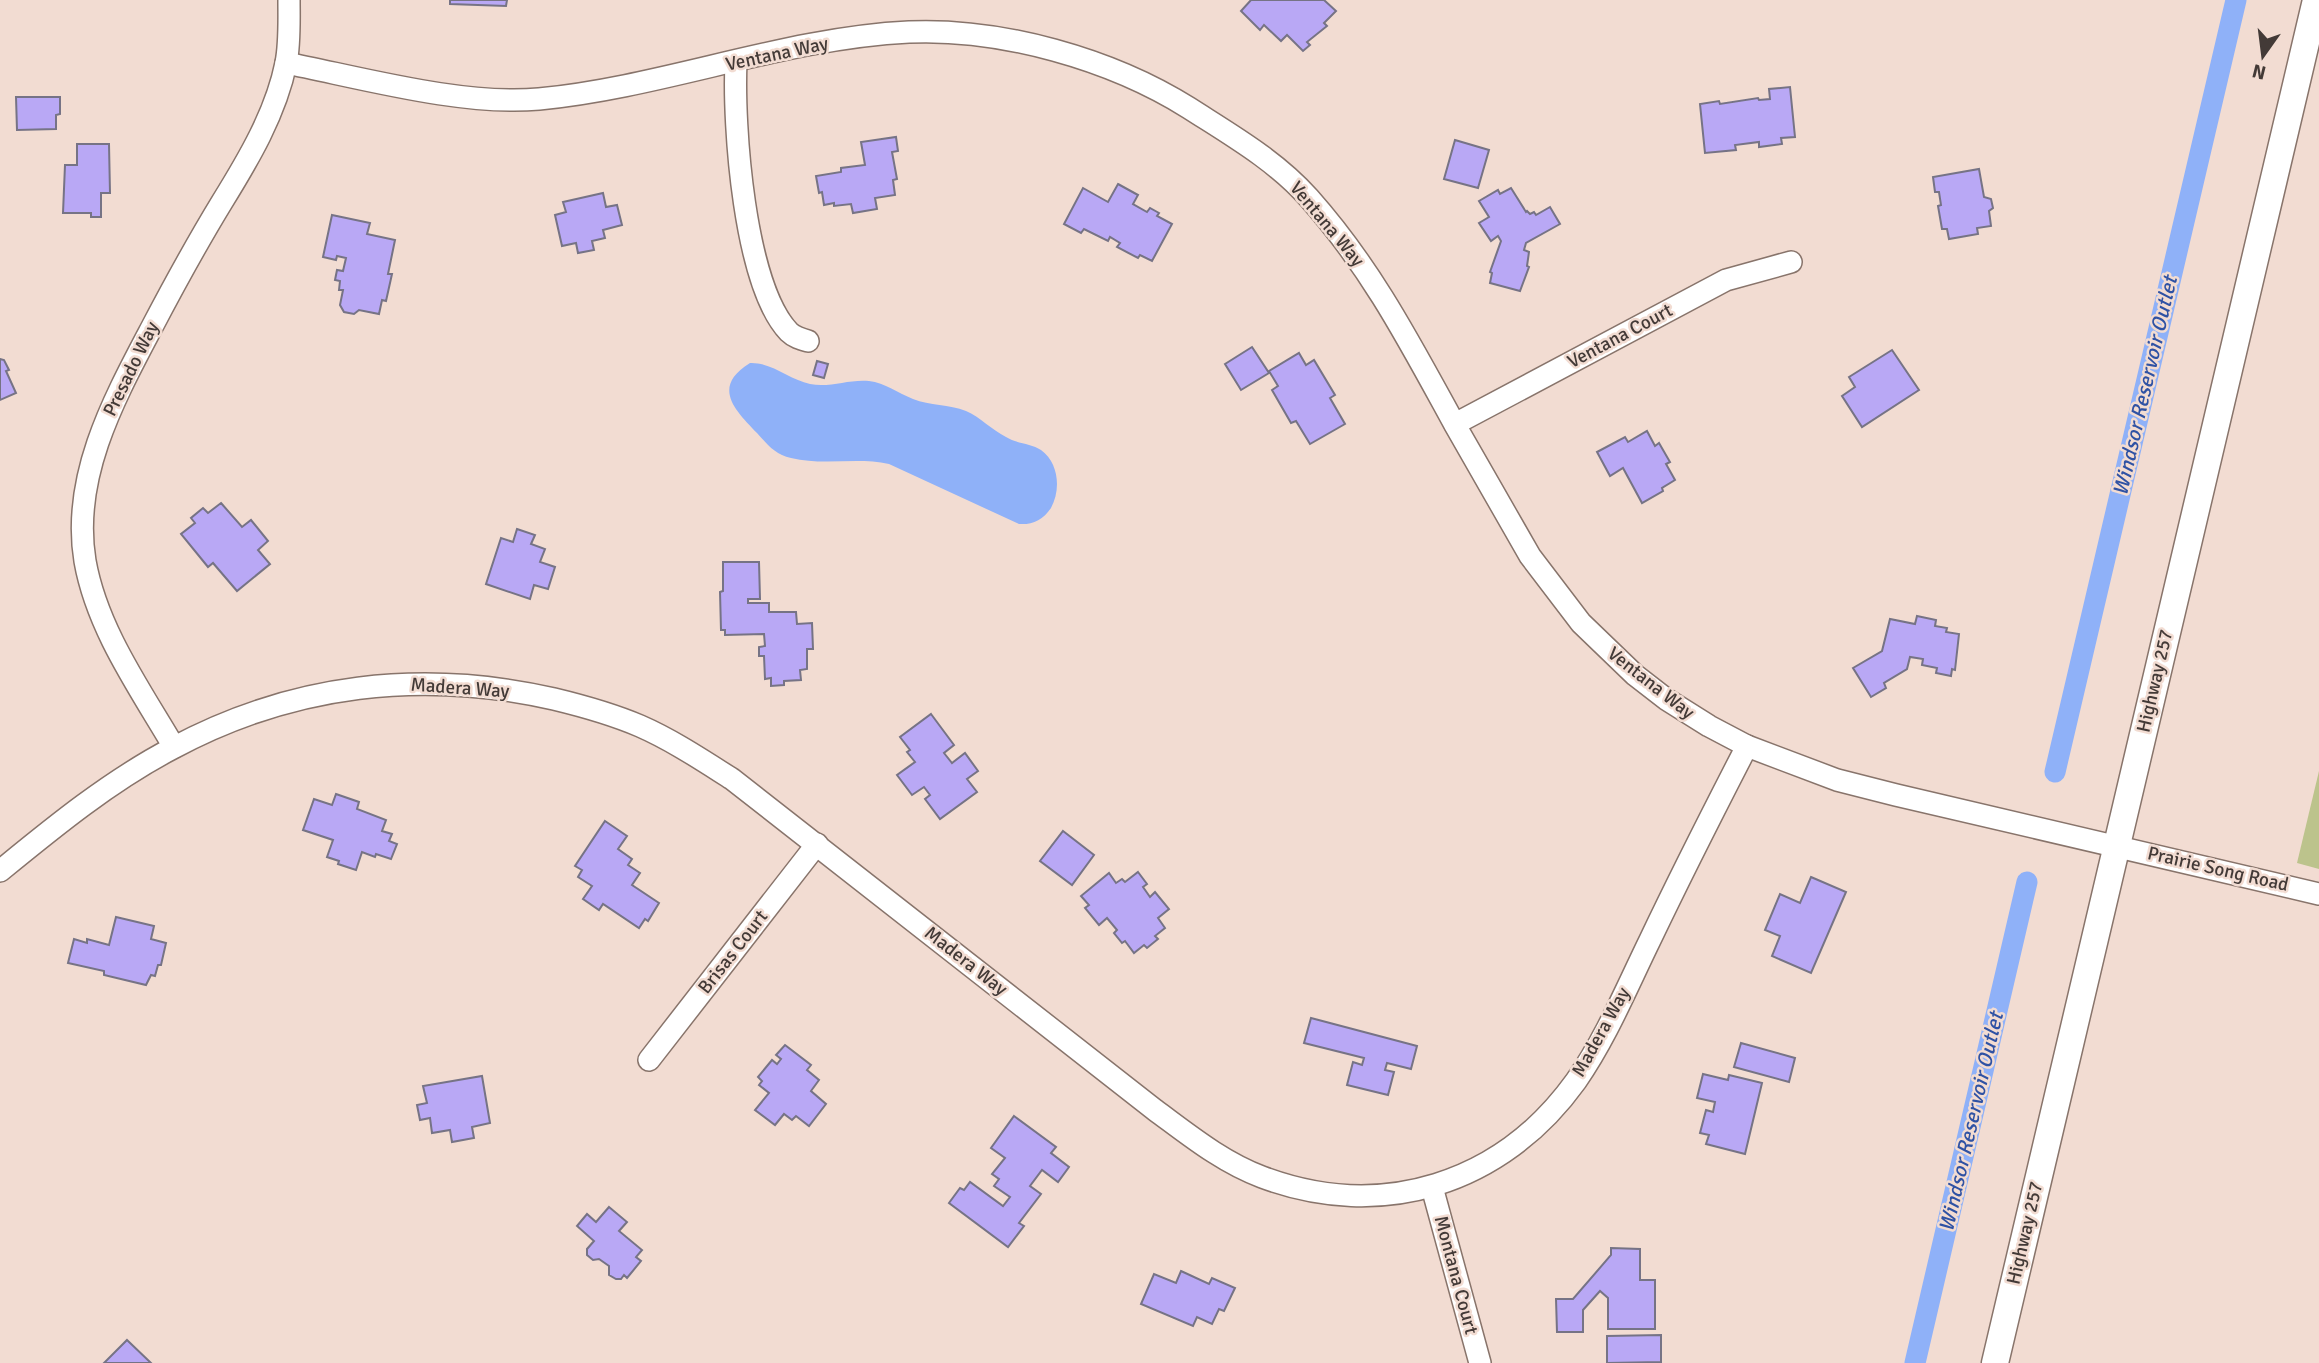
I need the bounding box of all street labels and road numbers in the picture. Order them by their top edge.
street label: Ventana Way [724,31,830,77]
street label: Ventana Way [1284,176,1370,272]
street label: Ventana Court [1563,298,1677,374]
street label: Presado Way [98,318,164,420]
street label: Highway 257 [2132,627,2178,735]
street label: Ventana Way [1603,642,1699,725]
street label: Madera Way [410,673,510,703]
street label: Prairie Song Road [2145,841,2291,897]
street label: Brisas Court [693,905,773,999]
street label: Madera Way [920,921,1012,1001]
street label: Madera Way [1567,983,1636,1081]
street label: Highway 257 [2002,1179,2048,1287]
street label: Montana Court [1429,1213,1483,1337]

